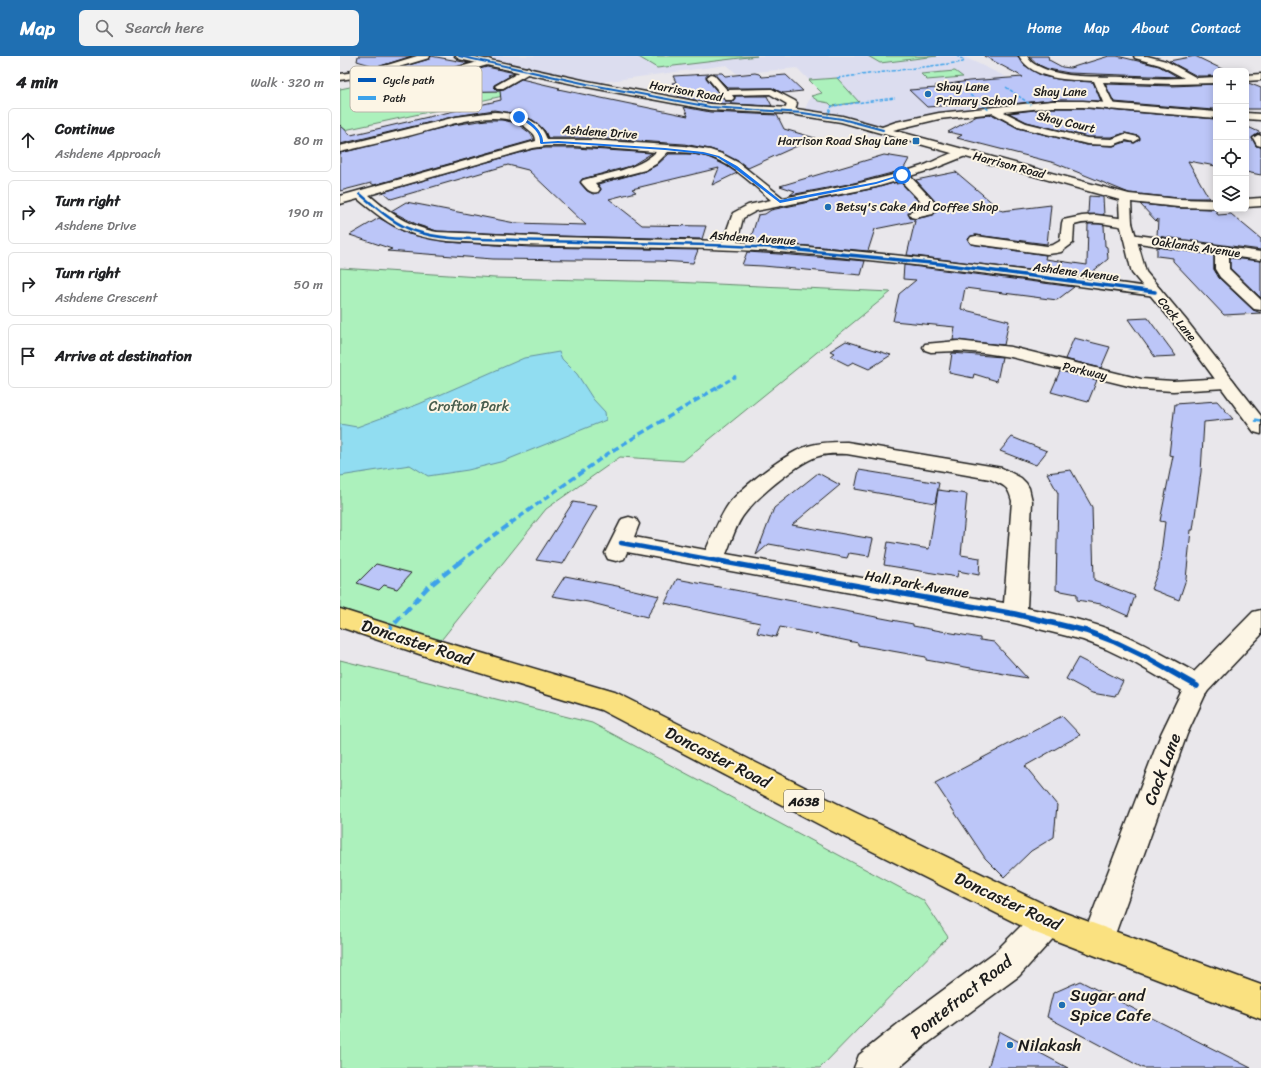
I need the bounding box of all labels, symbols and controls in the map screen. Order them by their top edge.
search box [79,10,359,46]
text: Map [20,12,55,45]
text: Search here [125,15,204,41]
text: Home [1027,16,1062,41]
text: Map [1084,16,1110,41]
text: About [1132,16,1169,41]
text: Contact [1191,16,1241,41]
icon: search [93,17,115,39]
legend [350,66,482,112]
text: 4 min [16,67,58,97]
map controls [1213,68,1249,212]
button: + [1213,68,1249,104]
text: Walk · 320 m [250,71,324,94]
text: Cycle path [383,71,435,90]
street label: Harrison Road [648,74,725,108]
place label: Shay Lane Primary School [936,76,1017,112]
street label: Shay Lane [1033,81,1087,103]
text: Path [383,89,406,108]
marker: Shay Lane Primary School [923,89,933,99]
button: − [1213,104,1249,140]
street label: Shay Court [1035,105,1097,139]
route end [510,108,528,126]
text: Continue [55,116,115,142]
street label: Ashdene Drive [561,118,638,146]
icon: ahead [17,129,39,151]
text: 80 m [294,129,323,152]
place label: Harrison Road Shay Lane [778,130,908,152]
marker: Harrison Road Shay Lane [911,136,921,146]
button: locate [1213,140,1249,176]
text: Ashdene Approach [55,142,161,165]
street label: Harrison Road [970,145,1048,185]
route start [893,166,911,184]
button: layers [1213,176,1249,212]
text: Turn right [55,188,120,214]
place label: Betsy's Cake And Coffee Shop [836,196,999,218]
icon: right [17,201,39,223]
text: 190 m [288,201,323,224]
marker: Betsy's Cake And Coffee Shop [823,202,833,212]
text: Ashdene Drive [55,214,136,237]
street label: Ashdene Avenue [708,224,797,252]
street label: Oaklands Avenue [1150,230,1242,264]
street label: Ashdene Avenue [1031,256,1120,288]
text: Turn right [55,260,120,286]
icon: right [17,273,39,295]
text: 50 m [293,273,323,296]
text: Ashdene Crescent [55,286,157,309]
street label: Cock Lane [1152,292,1202,347]
text: Arrive at destination [55,343,192,369]
icon: arrive [17,345,39,367]
street label: Parkway [1061,355,1110,387]
park label: Crofton Park [429,394,510,419]
street label: Hall Park Avenue [863,563,971,606]
street label: Doncaster Road [357,610,478,674]
street label: Doncaster Road [660,717,777,797]
street label: Cock Lane [1135,729,1189,809]
road number: A638 [784,790,824,812]
street label: Doncaster Road [949,863,1068,939]
street label: Pontefract Road [903,947,1020,1047]
place label: Sugar and Spice Cafe [1070,980,1152,1030]
marker: Sugar and Spice Cafe [1057,1000,1067,1010]
place label: Nilakash [1018,1030,1081,1060]
marker: Nilakash [1005,1040,1015,1050]

